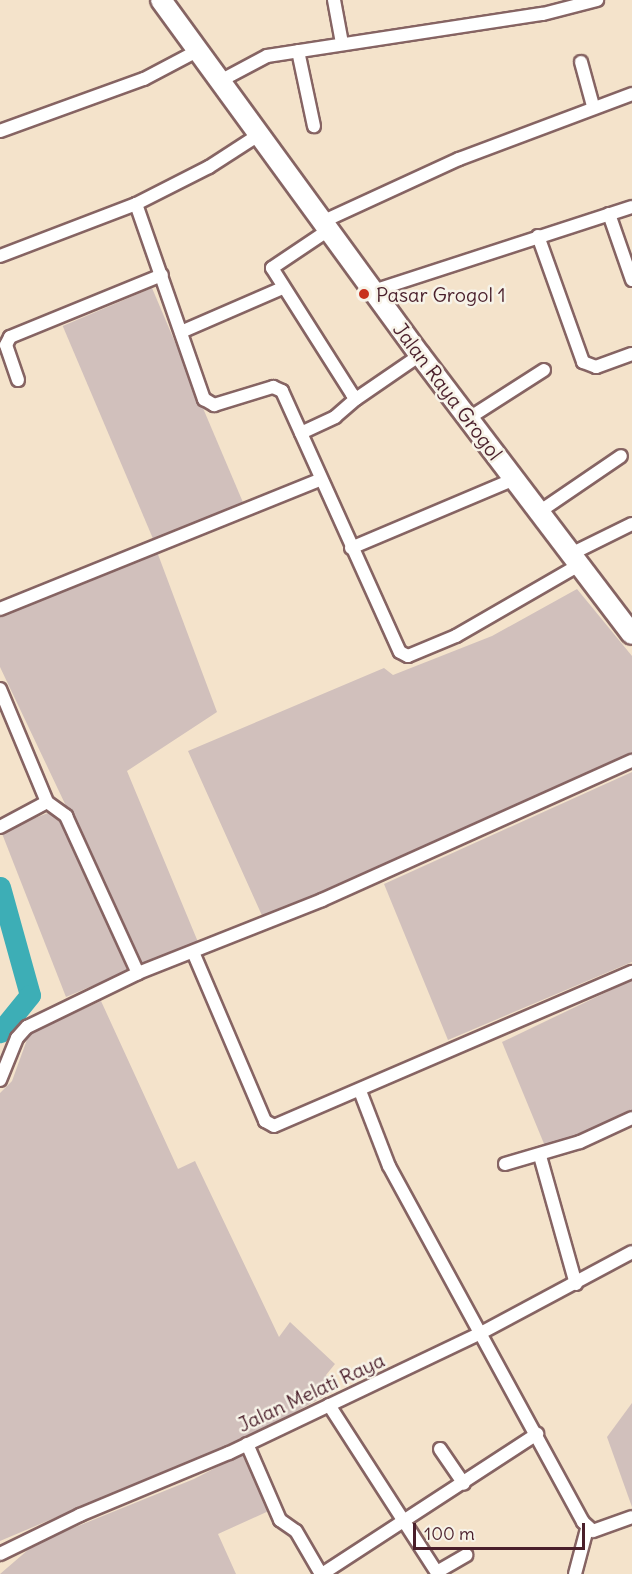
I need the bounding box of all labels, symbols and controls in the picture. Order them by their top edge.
place label: Pasar Grogol 1 [376,282,506,306]
marker: Pasar Grogol 1 [357,287,371,301]
street label: Jalan Raya Grogol [389,318,507,464]
street label: Jalan Melati Raya [234,1347,388,1437]
scale bar [416,1511,588,1549]
text: 100 m [424,1522,475,1545]

